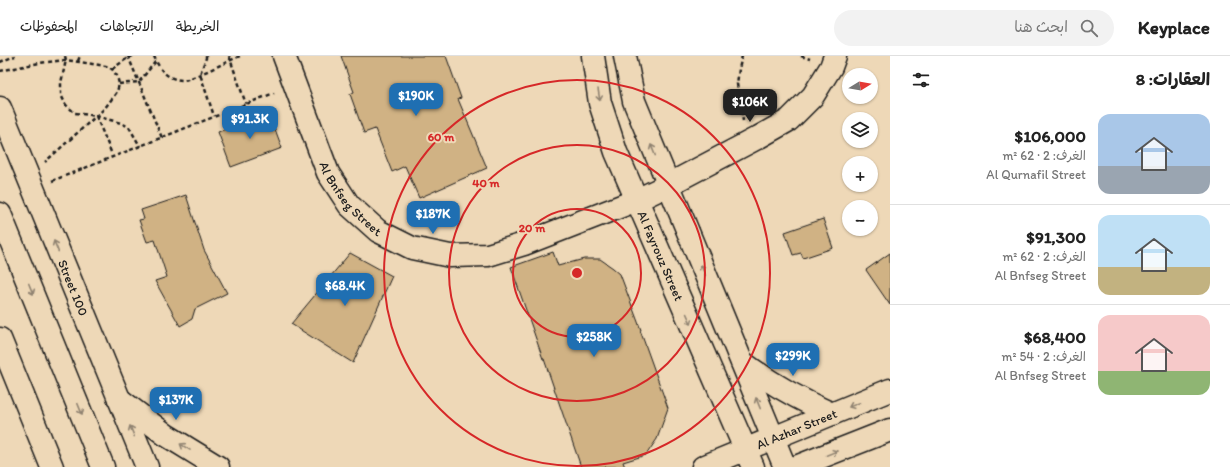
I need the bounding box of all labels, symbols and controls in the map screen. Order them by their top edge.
search box [834,10,1114,46]
text: Keyplace [1138,16,1210,39]
icon: search [1078,17,1100,39]
text: المحفوظات [20,18,78,35]
text: الاتجاهات [100,18,154,35]
text: الخريطة [176,18,219,35]
text: ابحث هنا [1014,18,1068,36]
north arrow [842,68,878,104]
map controls [842,68,878,236]
icon: filters [910,69,932,91]
text: العقارات: 8 [1136,69,1210,89]
pin: $190K [388,83,444,117]
text: $190K [398,88,434,103]
one-way arrow [595,88,603,101]
pin: $106K [722,89,778,123]
text: $106K [732,94,768,109]
pin: $91.3K [217,106,283,140]
text: $91.3K [231,111,269,126]
button: layers [842,112,878,148]
text: $106,000 [1015,126,1086,146]
text: 60 m [428,130,455,144]
icon: home [1130,130,1178,178]
one-way arrow [649,144,657,156]
text: الغرف: 2 · 62 m² [1002,148,1086,163]
button: + [842,156,878,192]
street label: Al Bnfseg Street [317,159,384,239]
text: Al Qurnafil Street [986,167,1086,182]
text: 40 m [472,176,501,190]
button: − [842,200,878,236]
pin: $187K [405,201,461,235]
text: $187K [416,206,450,221]
street label: Al Fayrouz Street [635,208,687,303]
text: 20 m [519,221,546,235]
text: $91,300 [1026,227,1086,247]
icon: home [1130,231,1178,279]
one-way arrow [52,240,60,252]
text: الغرف: 2 · 62 m² [1002,249,1086,264]
street label: Street 100 [55,257,92,318]
one-way arrow [699,264,706,276]
centre of rings [570,266,584,280]
text: Al Bnfseg Street [995,268,1086,283]
pin: $68.4K [312,273,378,307]
text: $68.4K [325,278,365,293]
one-way arrow [27,282,35,294]
one-way arrow [686,312,693,324]
pin: $258K [566,324,622,358]
text: $68,400 [1024,327,1086,347]
text: $258K [576,329,612,344]
icon: home [1130,331,1178,379]
pin: $299K [765,343,821,377]
text: $299K [775,348,811,363]
text: الغرف: 2 · 54 m² [1002,349,1086,364]
text: Al Bnfseg Street [995,368,1086,383]
pin: $137K [148,387,204,421]
text: $137K [159,392,193,407]
one-way arrow [754,397,762,409]
one-way arrow [848,402,860,409]
one-way arrow [76,403,84,415]
street label: Al Azhar Street [754,405,839,452]
one-way arrow [128,425,135,437]
one-way arrow [179,442,191,450]
one-way arrow [826,448,838,456]

